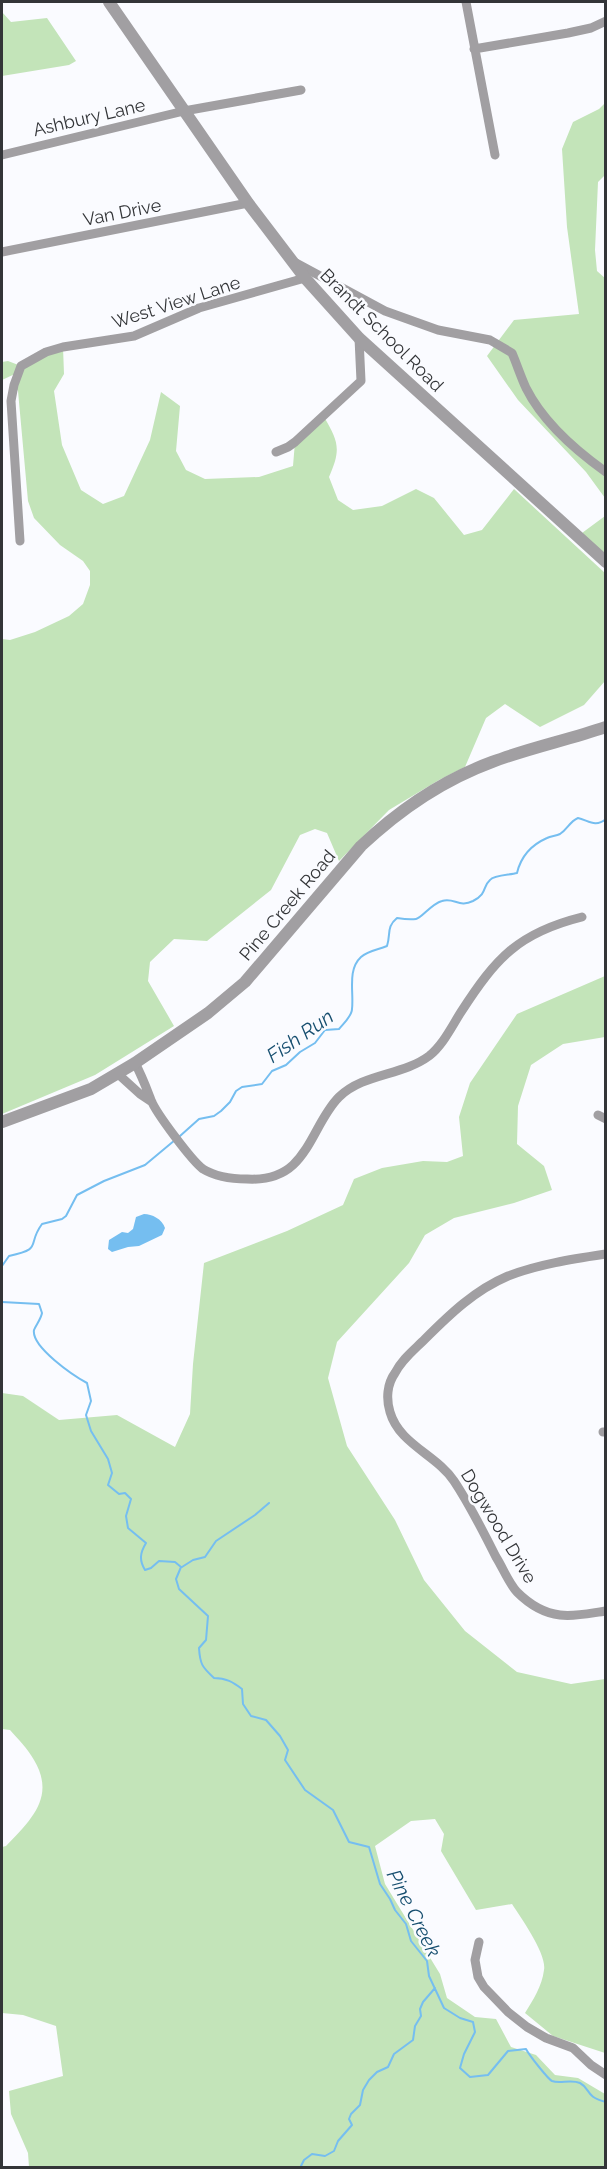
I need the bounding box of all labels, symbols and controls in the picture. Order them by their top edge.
street label: Ashbury Lane [31,94,148,140]
street label: Van Drive [81,194,163,230]
street label: Brandt School Road [316,264,448,396]
street label: West View Lane [109,271,243,333]
street label: Pine Creek Road [235,846,339,964]
water label: Fish Run [262,1004,338,1068]
street label: Dogwood Drive [457,1465,541,1587]
water label: Pine Creek [382,1865,446,1961]

